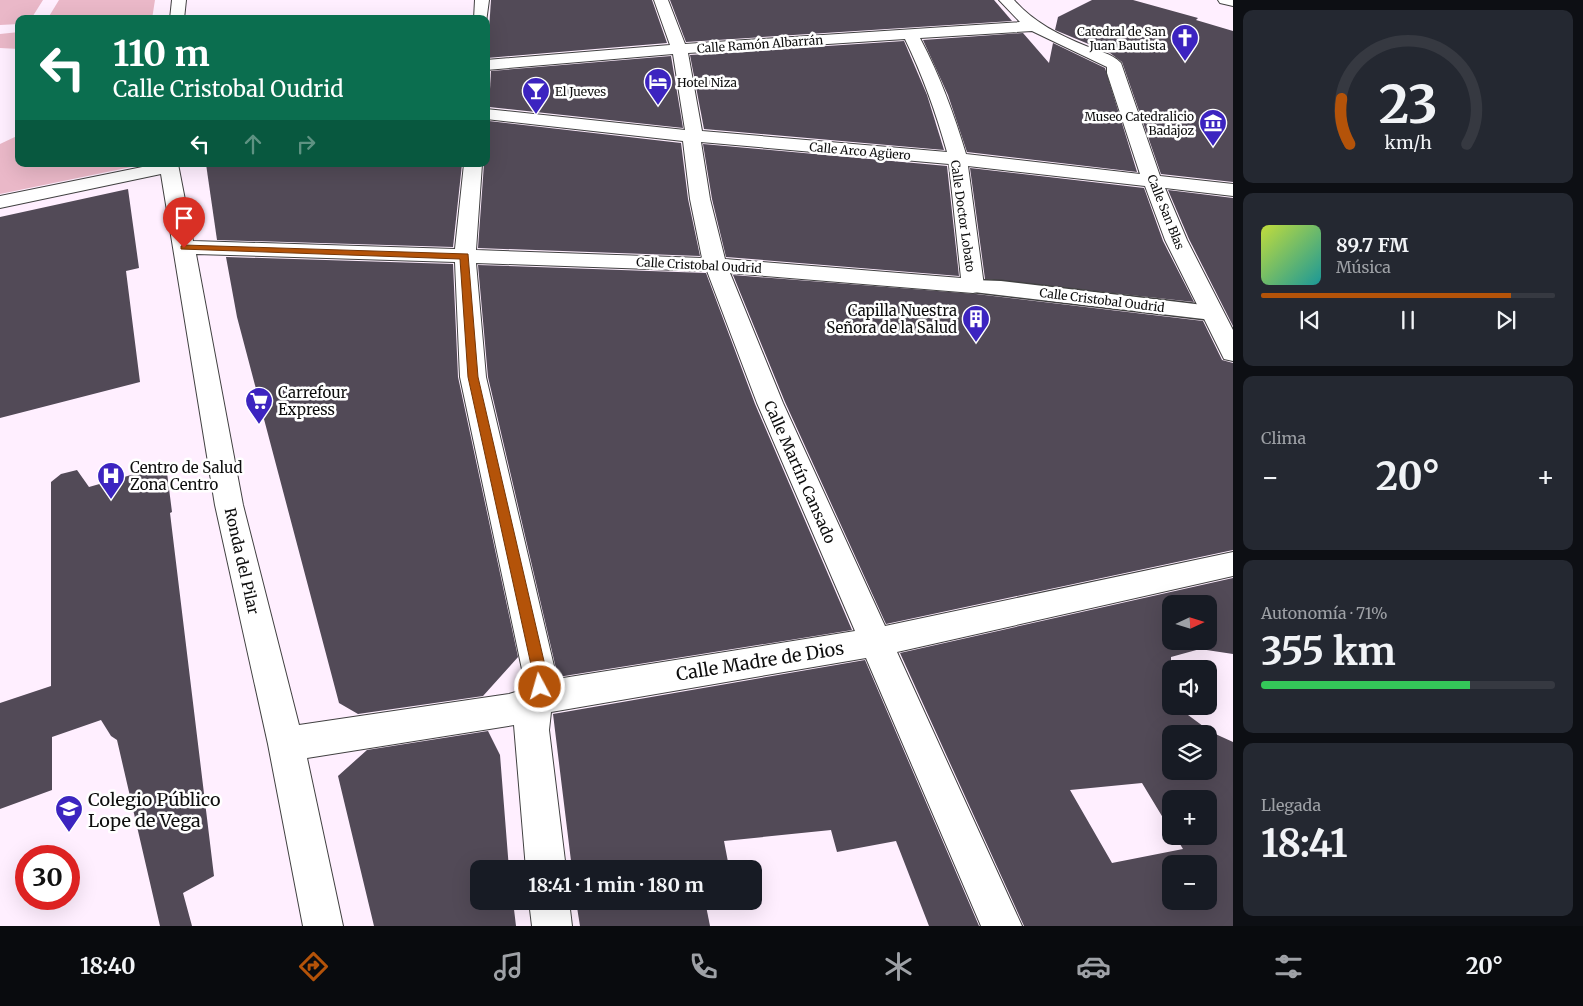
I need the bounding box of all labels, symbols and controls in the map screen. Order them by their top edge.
church icon: Catedral de San Juan Bautista [1170,23,1200,62]
place label: Catedral de San Juan Bautista [1077,24,1167,53]
text: 110 m [113,32,210,76]
street label: Calle Ramón Albarrán [696,32,824,56]
icon: left [30,35,95,100]
hotel icon: Hotel Niza [643,67,673,106]
text: 23 [1378,72,1438,137]
text: Calle Cristobal Oudrid [113,75,344,103]
place label: Hotel Niza [677,75,738,90]
bar icon: El Jueves [521,76,551,115]
place label: El Jueves [555,84,606,99]
museum icon: Museo Catedralicio Badajoz [1198,108,1228,147]
place label: Museo Catedralicio Badajoz [1084,109,1194,138]
icon: left [186,130,214,158]
icon: ahead [239,130,267,158]
icon: right [292,130,320,158]
text: km/h [1384,131,1432,154]
street label: Calle Arco Agüero [809,139,911,163]
street label: Calle Doctor Lobato [948,159,978,273]
street label: Calle San Blas [1144,172,1188,252]
pin [163,197,205,248]
icon: arrive [170,204,198,232]
text: 89.7 FM [1336,233,1409,257]
street label: Calle Cristobal Oudrid [636,254,762,276]
text: Música [1336,257,1391,277]
street label: Calle Cristobal Oudrid [1039,285,1165,315]
place label: Capilla Nuestra Señora de la Salud [826,301,957,337]
building icon: Capilla Nuestra Señora de la Salud [961,304,991,343]
icon: previous [1296,306,1324,334]
icon: pause [1394,306,1422,334]
icon: next [1492,306,1520,334]
place label: Carrefour Express [278,383,347,419]
supermarket icon: Carrefour Express [244,386,274,425]
street label: Calle Martín Cansado [760,398,840,547]
text: Clima [1261,428,1306,448]
text: 20° [1376,453,1440,500]
place label: Centro de Salud Zona Centro [130,458,242,494]
text: − [1261,459,1280,495]
text: + [1536,459,1555,495]
hospital icon: Centro de Salud Zona Centro [96,461,126,500]
street label: Ronda del Pilar [221,506,264,616]
north arrow [1162,595,1218,650]
map controls [1162,595,1217,910]
text: Autonomía · 71% [1261,603,1388,623]
text: 355 km [1261,628,1396,675]
street label: Calle Madre de Dios [675,636,846,686]
position arrow [513,660,565,712]
button: sound [1162,660,1217,715]
button: layers [1162,725,1217,780]
place label: Colegio Público Lope de Vega [88,788,220,832]
button: + [1162,790,1217,845]
school or university icon: Colegio Público Lope de Vega [54,794,84,833]
text: Llegada [1261,795,1321,815]
text: 18:41 [1261,820,1348,867]
speed limit sign: 30 [15,845,80,910]
button: − [1162,855,1217,910]
text: 18:41 · 1 min · 180 m [528,873,704,897]
icon: directions [296,949,331,984]
icon: music [491,949,526,984]
icon: phone [686,949,721,984]
icon: climate [881,949,916,984]
icon: car [1076,949,1111,984]
icon: filters [1271,949,1306,984]
text: 18:40 [80,952,136,980]
text: 20° [1466,952,1503,980]

